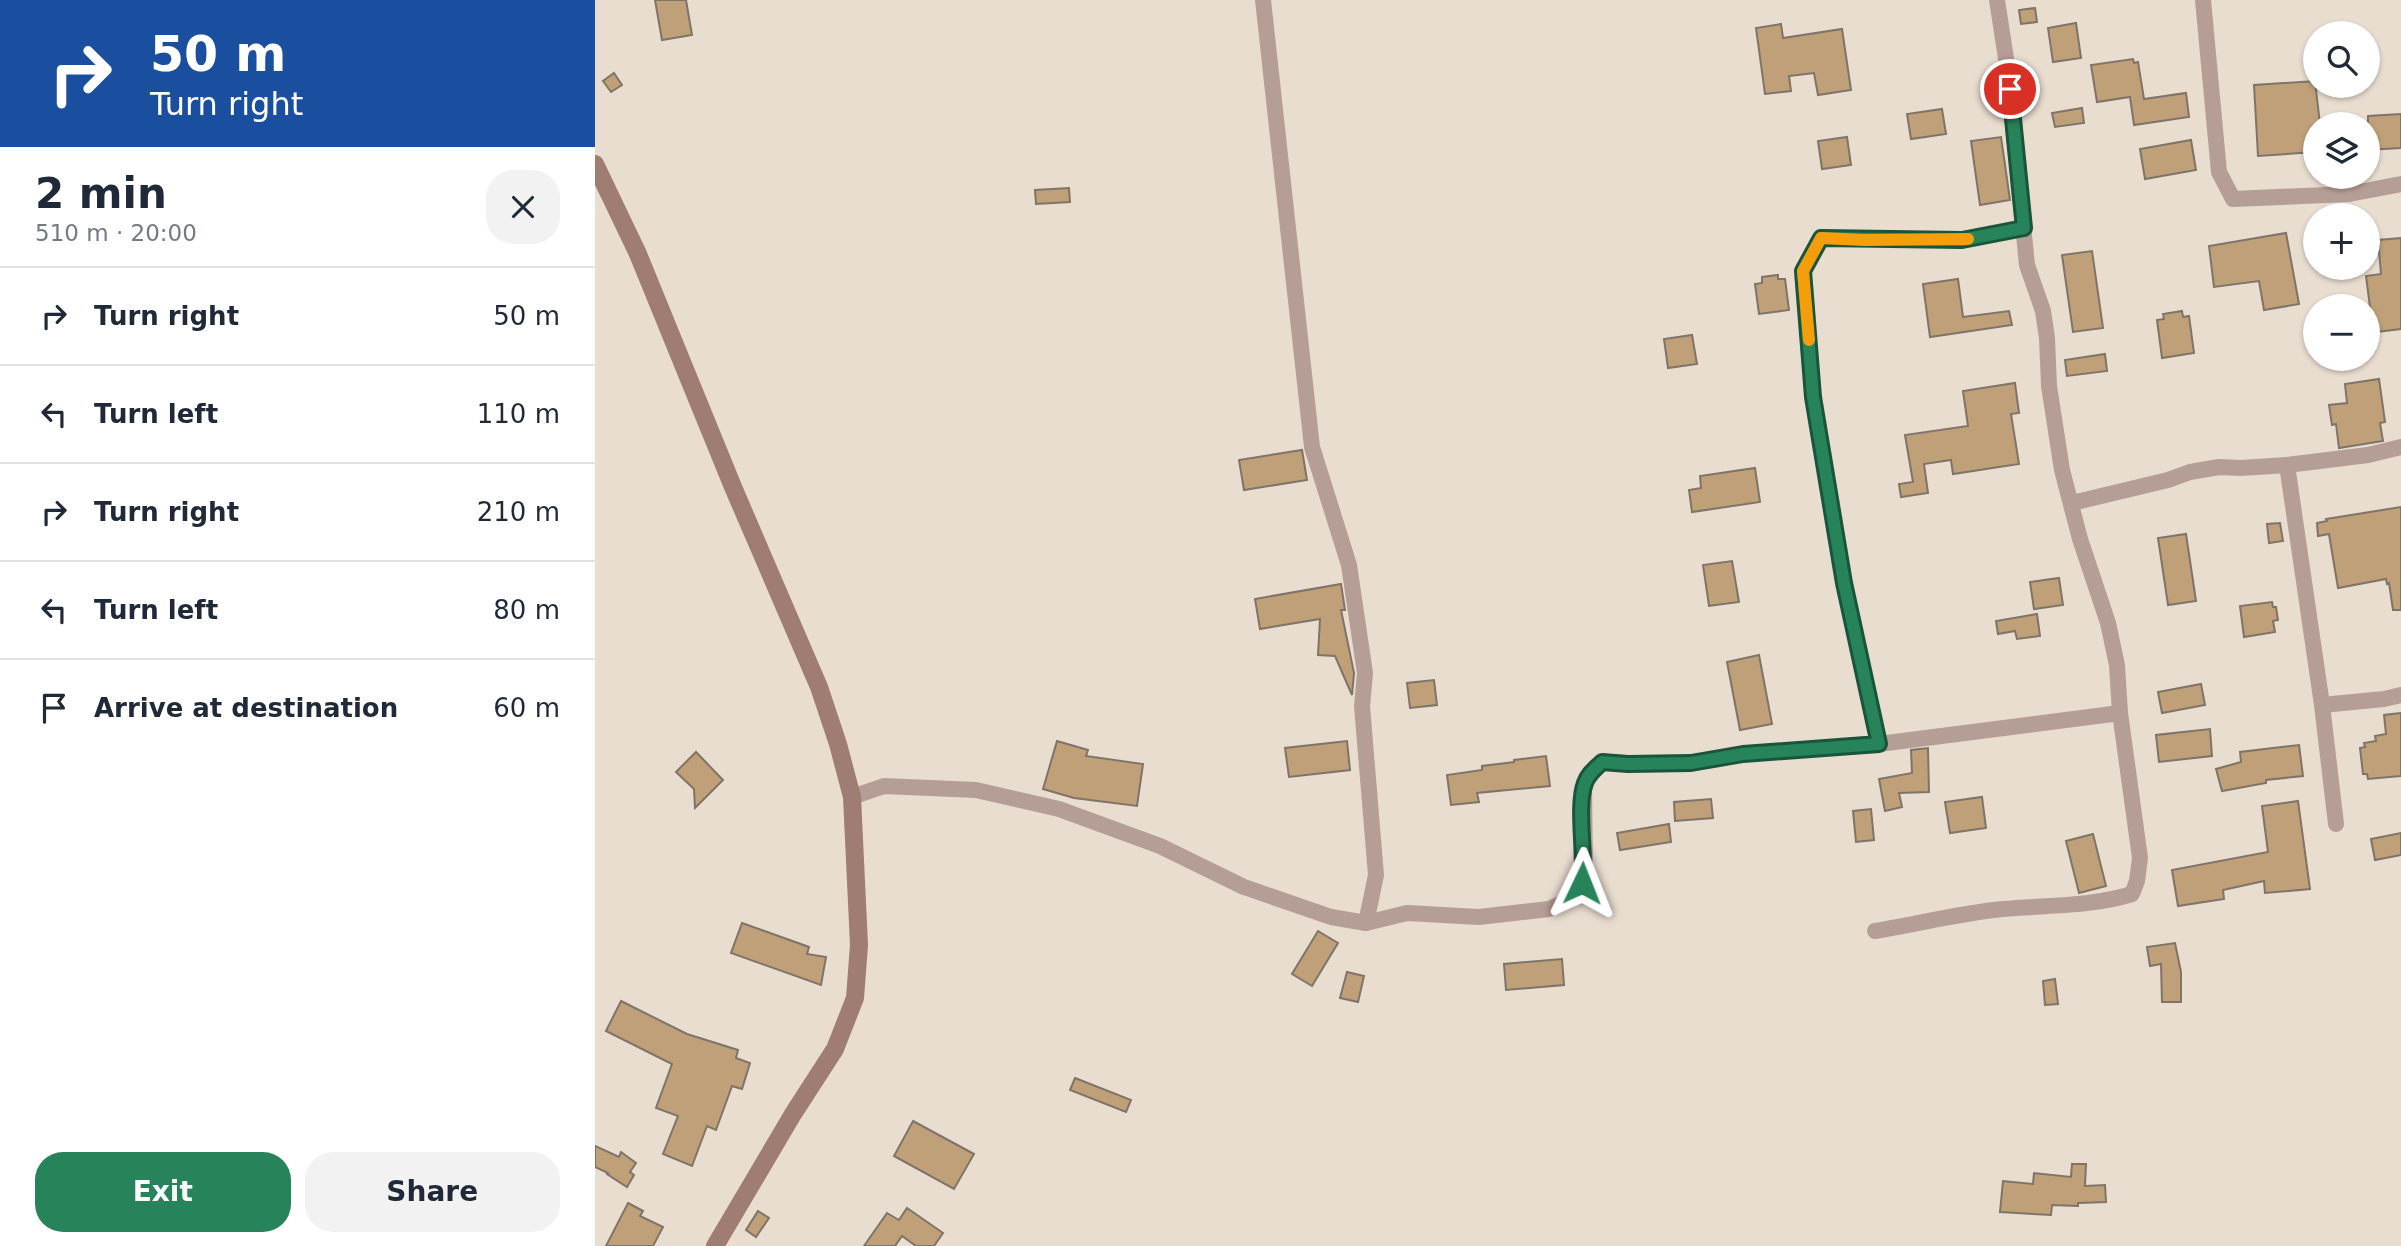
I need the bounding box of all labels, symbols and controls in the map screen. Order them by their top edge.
map controls [2303,21,2380,371]
button: search [2303,21,2380,98]
text: 50 m [150,26,286,83]
icon: right [35,28,126,119]
pin [1980,59,2040,119]
icon: arrive [1991,70,2029,108]
text: Turn right [150,85,303,123]
button: layers [2303,112,2380,189]
text: 2 min [35,169,167,218]
button: close [486,170,560,244]
button: + [2303,203,2380,280]
text: 510 m · 20:00 [35,220,197,246]
button: − [2303,294,2380,371]
icon: right [35,297,73,335]
text: Turn right [94,301,239,331]
text: 50 m [493,301,560,331]
icon: left [35,395,73,433]
text: Turn left [94,399,218,429]
text: 110 m [477,399,560,429]
icon: right [35,493,73,531]
text: Turn right [94,497,239,527]
text: 210 m [477,497,560,527]
icon: left [35,591,73,629]
text: Turn left [94,595,218,625]
text: 80 m [493,595,560,625]
icon: arrive [35,689,73,727]
text: Arrive at destination [94,693,398,723]
text: 60 m [493,693,560,723]
position arrow [1545,846,1619,920]
button: Exit [35,1152,291,1232]
button: Share [305,1152,560,1232]

